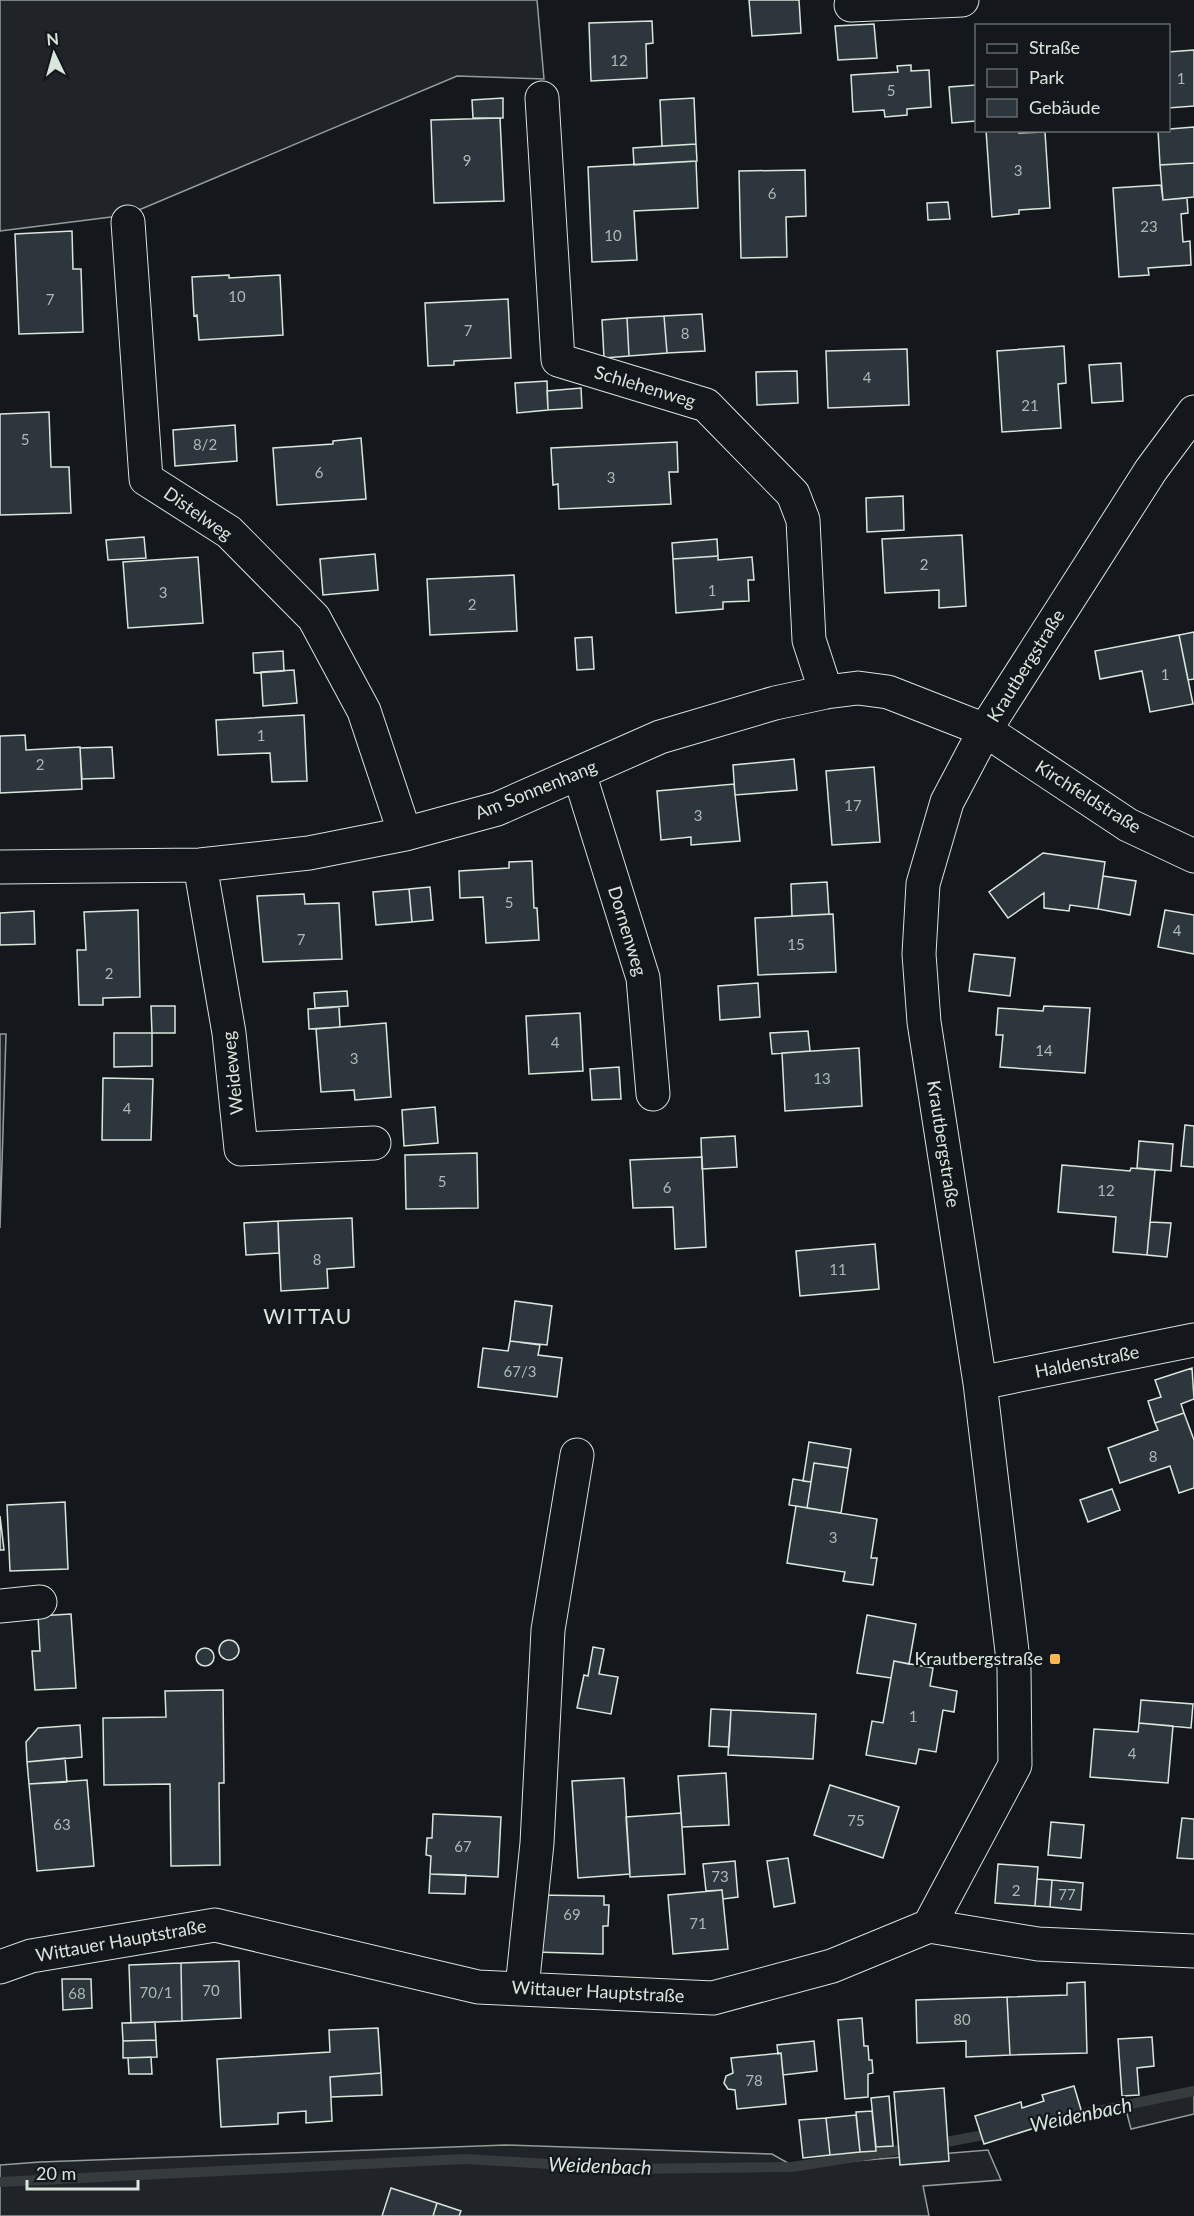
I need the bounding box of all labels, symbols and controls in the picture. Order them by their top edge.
north arrow [24,24,84,84]
legend [975,24,1170,132]
text: N [46,29,60,49]
text: Straße [1029,36,1080,58]
house number: 12 [610,51,628,69]
text: Park [1029,66,1065,88]
house number: 1 [1177,69,1185,87]
house number: 5 [887,81,895,99]
text: Gebäude [1029,96,1100,118]
house number: 9 [463,151,471,169]
house number: 3 [1014,161,1022,179]
house number: 6 [768,184,777,202]
house number: 23 [1140,217,1158,235]
house number: 10 [604,226,622,244]
house number: 10 [228,287,246,305]
house number: 7 [46,290,55,308]
house number: 7 [464,321,473,339]
house number: 8 [681,324,689,342]
street label: Schlehenweg [592,360,698,412]
house number: 4 [863,368,872,386]
house number: 21 [1021,396,1039,414]
house number: 5 [21,430,29,448]
house number: 8/2 [193,435,217,453]
house number: 6 [315,463,324,481]
house number: 3 [607,468,615,486]
street label: Distelweg [160,482,237,545]
house number: 2 [920,555,928,573]
house number: 1 [708,581,716,599]
house number: 3 [159,583,167,601]
house number: 2 [468,595,476,613]
street label: Krautbergstraße [982,605,1069,726]
house number: 1 [1161,665,1169,683]
house number: 1 [257,726,265,744]
house number: 2 [36,755,44,773]
street label: Am Sonnenhang [471,755,600,824]
street label: Kirchfeldstraße [1032,755,1145,837]
house number: 17 [844,796,862,814]
house number: 3 [694,806,702,824]
street label: Dornenweg [604,883,652,978]
house number: 5 [505,893,513,911]
house number: 4 [1173,921,1182,939]
house number: 7 [297,930,306,948]
house number: 15 [787,935,805,953]
house number: 2 [105,964,113,982]
street label: Weideweg [217,1030,247,1116]
house number: 4 [551,1033,560,1051]
house number: 14 [1035,1041,1053,1059]
house number: 3 [350,1049,358,1067]
house number: 13 [813,1069,831,1087]
street label: Krautbergstraße [923,1079,965,1209]
house number: 4 [123,1099,132,1117]
house number: 5 [438,1172,446,1190]
house number: 6 [663,1178,672,1196]
house number: 12 [1097,1181,1115,1199]
house number: 8 [313,1250,321,1268]
house number: 11 [829,1260,847,1278]
district label: WITTAU [263,1303,353,1328]
street label: Haldenstraße [1033,1340,1141,1382]
house number: 67/3 [504,1362,536,1380]
house number: 8 [1149,1447,1157,1465]
house number: 3 [829,1528,837,1546]
place label: Krautbergstraße [914,1647,1043,1669]
marker: Krautbergstraße [1048,1652,1062,1666]
house number: 1 [909,1707,917,1725]
house number: 4 [1128,1744,1137,1762]
house number: 75 [847,1811,865,1829]
house number: 63 [53,1815,71,1833]
house number: 67 [454,1837,472,1855]
house number: 73 [711,1867,729,1885]
house number: 2 [1012,1881,1020,1899]
house number: 77 [1058,1885,1076,1903]
house number: 69 [563,1905,581,1923]
street label: Wittauer Hauptstraße [34,1914,208,1966]
house number: 71 [689,1914,707,1932]
street label: Wittauer Hauptstraße [511,1975,685,2007]
house number: 70 [202,1981,220,1999]
house number: 70/1 [140,1983,172,2001]
house number: 68 [68,1984,86,2002]
house number: 80 [953,2010,971,2028]
house number: 78 [745,2071,763,2089]
water label: Weidenbach [1028,2092,1134,2137]
water label: Weidenbach [548,2151,652,2179]
scale bar [27,2153,138,2191]
text: 20 m [36,2162,76,2184]

